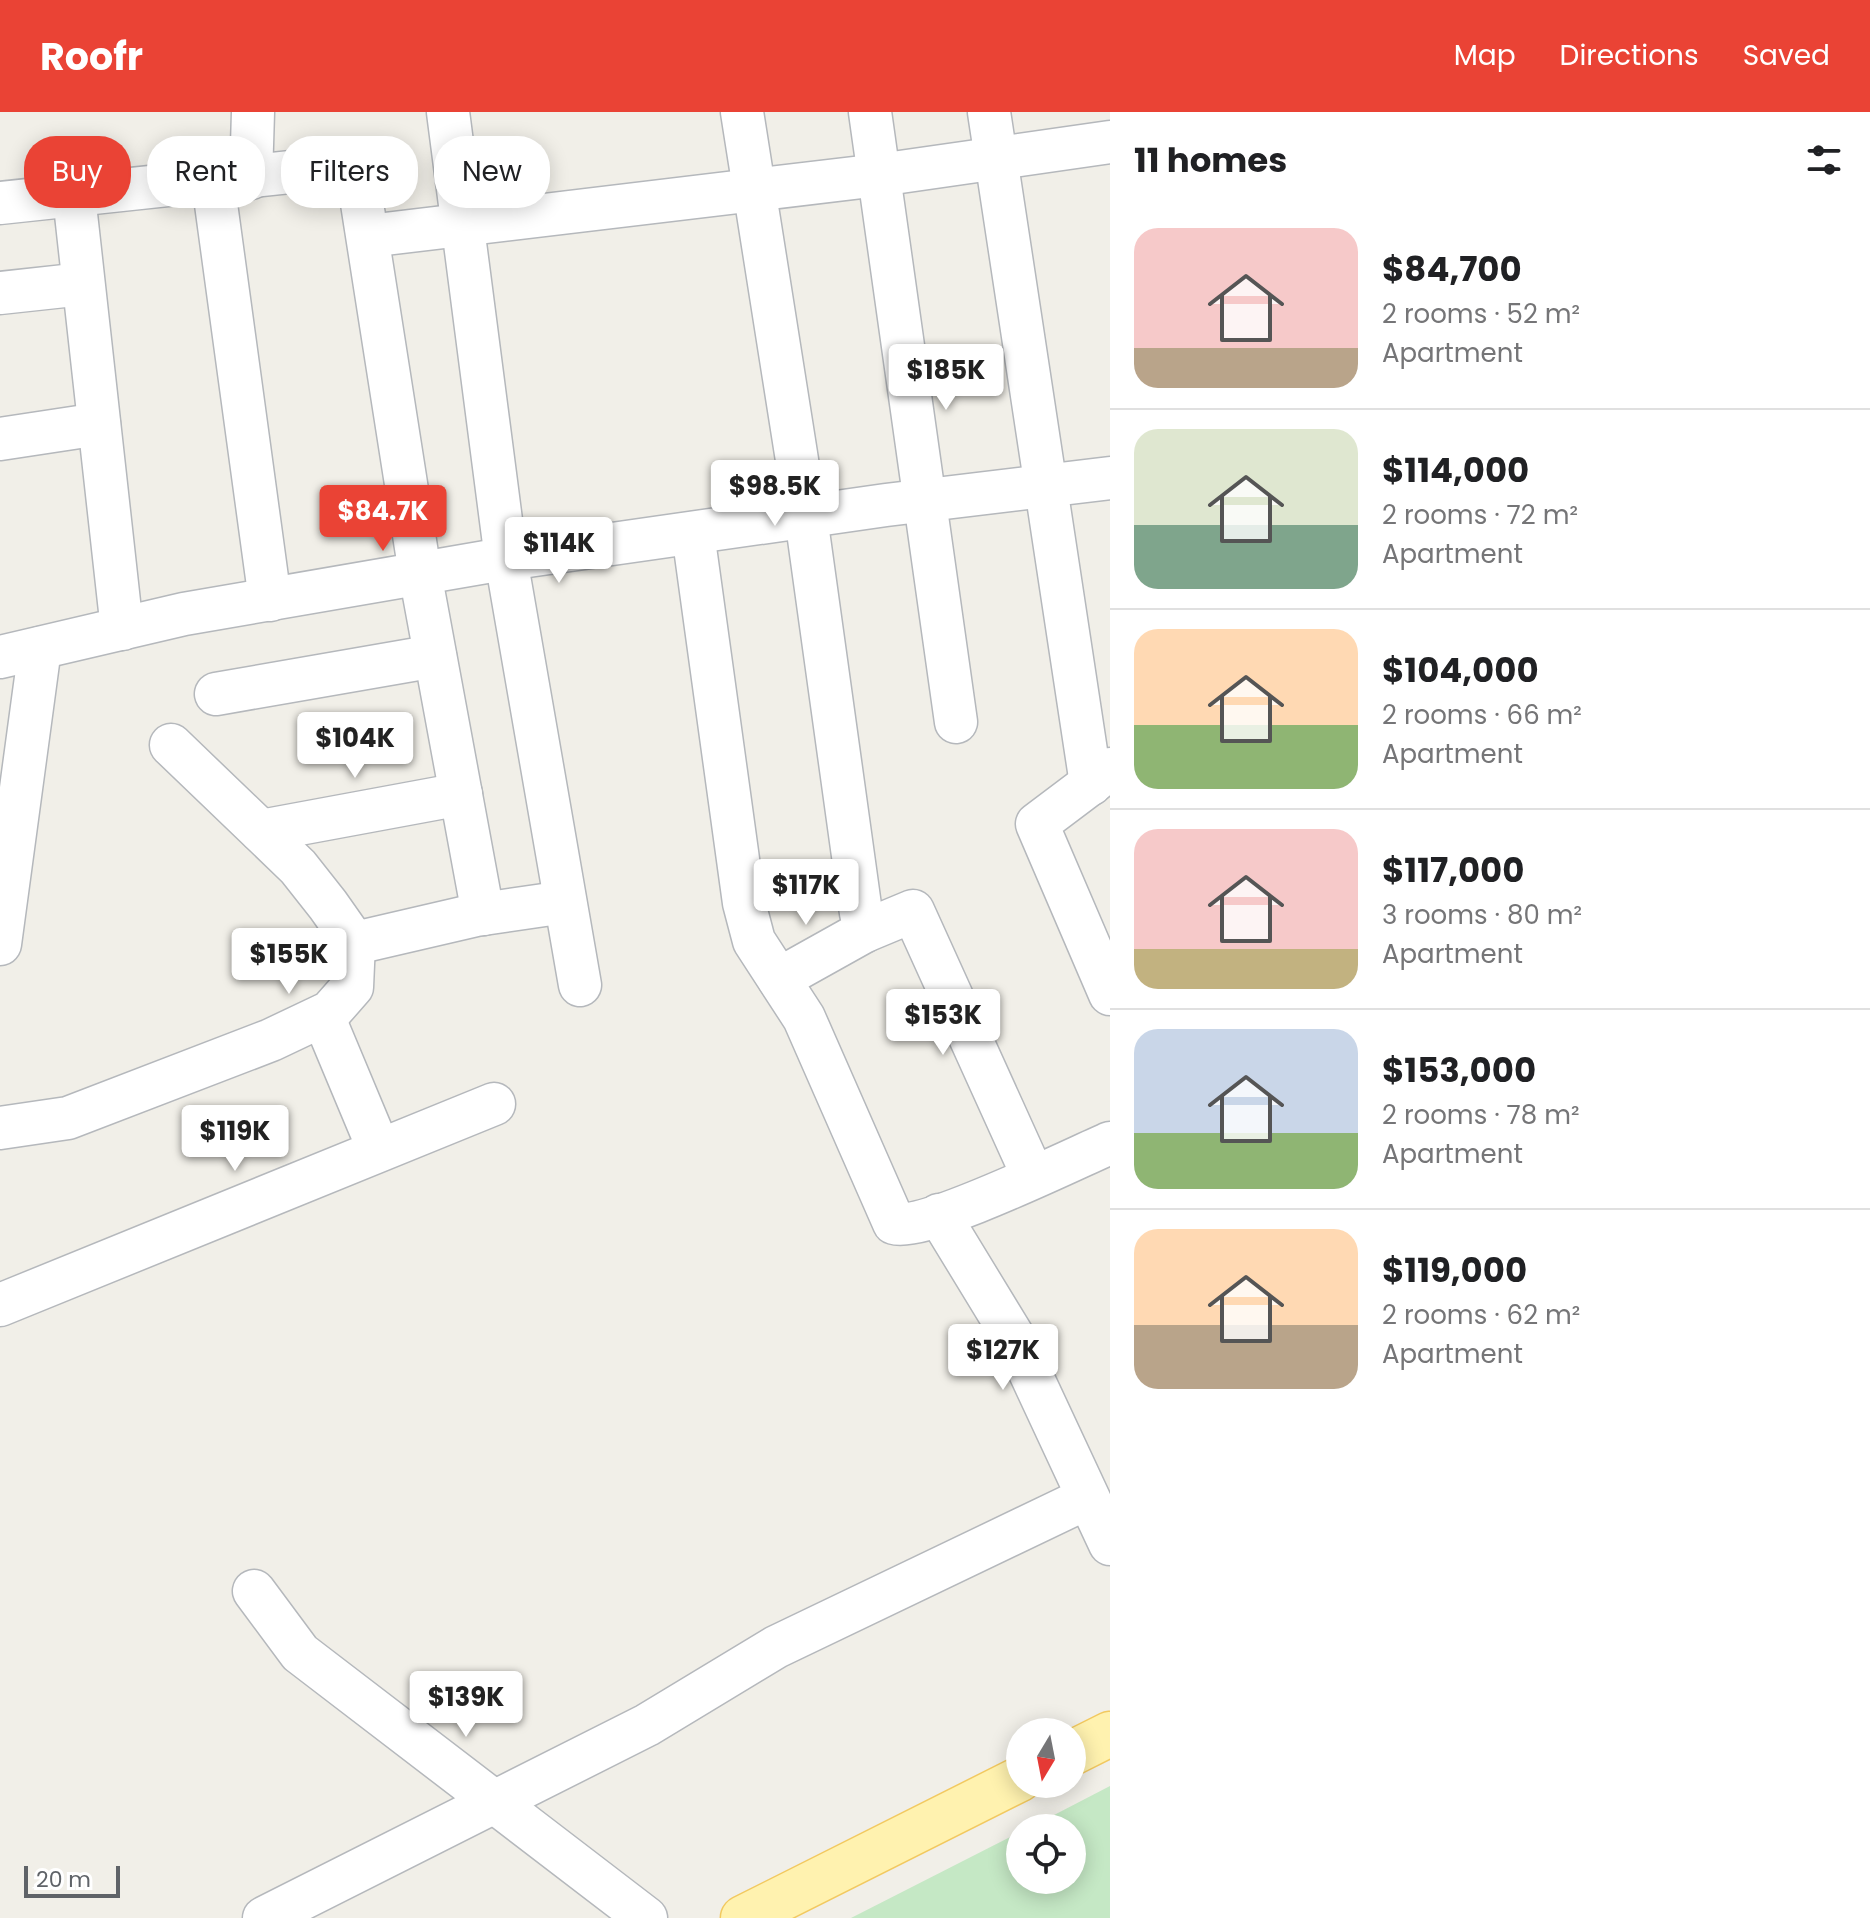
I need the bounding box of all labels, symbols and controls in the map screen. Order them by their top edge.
text: Roofr [40,30,143,83]
text: Map [1454,36,1516,75]
text: Directions [1560,36,1699,75]
text: Saved [1743,36,1830,75]
chip: Buy [24,136,131,208]
chip: Rent [147,136,265,208]
chip: Filters [281,136,418,208]
chip: New [434,136,550,208]
text: 11 homes [1134,136,1287,184]
icon: filters [1802,138,1846,182]
text: $84,700 [1382,245,1522,293]
icon: home [1198,260,1294,356]
text: 2 rooms · 52 m² [1382,296,1580,332]
text: Apartment [1382,335,1523,371]
pin: $185K [890,344,1002,412]
text: $185K [907,352,985,388]
text: $114,000 [1382,446,1529,494]
pin: $98.5K [710,460,840,528]
icon: home [1198,461,1294,557]
text: $98.5K [729,468,821,504]
pin: $84.7K [318,485,448,553]
text: $84.7K [338,493,428,529]
text: 2 rooms · 72 m² [1382,497,1578,533]
pin: $114K [503,517,615,585]
text: $114K [523,525,595,561]
text: Apartment [1382,536,1523,572]
text: $104,000 [1382,646,1539,694]
icon: home [1198,661,1294,757]
text: 2 rooms · 66 m² [1382,697,1582,733]
pin: $104K [299,712,411,780]
text: $104K [315,720,395,756]
text: Apartment [1382,736,1523,772]
text: $117,000 [1382,846,1524,894]
pin: $117K [750,859,862,927]
icon: home [1198,861,1294,957]
text: $117K [772,867,840,903]
text: 3 rooms · 80 m² [1382,897,1582,933]
pin: $155K [233,928,345,996]
text: $155K [250,936,328,972]
text: Apartment [1382,936,1523,972]
pin: $153K [887,989,999,1057]
text: $153K [904,997,982,1033]
text: $153,000 [1382,1046,1536,1094]
icon: home [1198,1061,1294,1157]
text: 2 rooms · 78 m² [1382,1097,1580,1133]
pin: $119K [179,1105,291,1173]
text: $119K [200,1113,270,1149]
text: Apartment [1382,1136,1523,1172]
text: $119,000 [1382,1246,1527,1294]
icon: home [1198,1261,1294,1357]
text: 2 rooms · 62 m² [1382,1297,1580,1333]
pin: $127K [947,1324,1059,1392]
text: $127K [966,1332,1040,1368]
text: Apartment [1382,1336,1523,1372]
pin: $139K [410,1671,522,1739]
text: $139K [428,1679,504,1715]
north arrow [1006,1718,1086,1798]
map controls [1006,1718,1086,1894]
button: locate [1006,1814,1086,1894]
scale bar [24,1862,120,1898]
text: 20 m [36,1864,91,1895]

